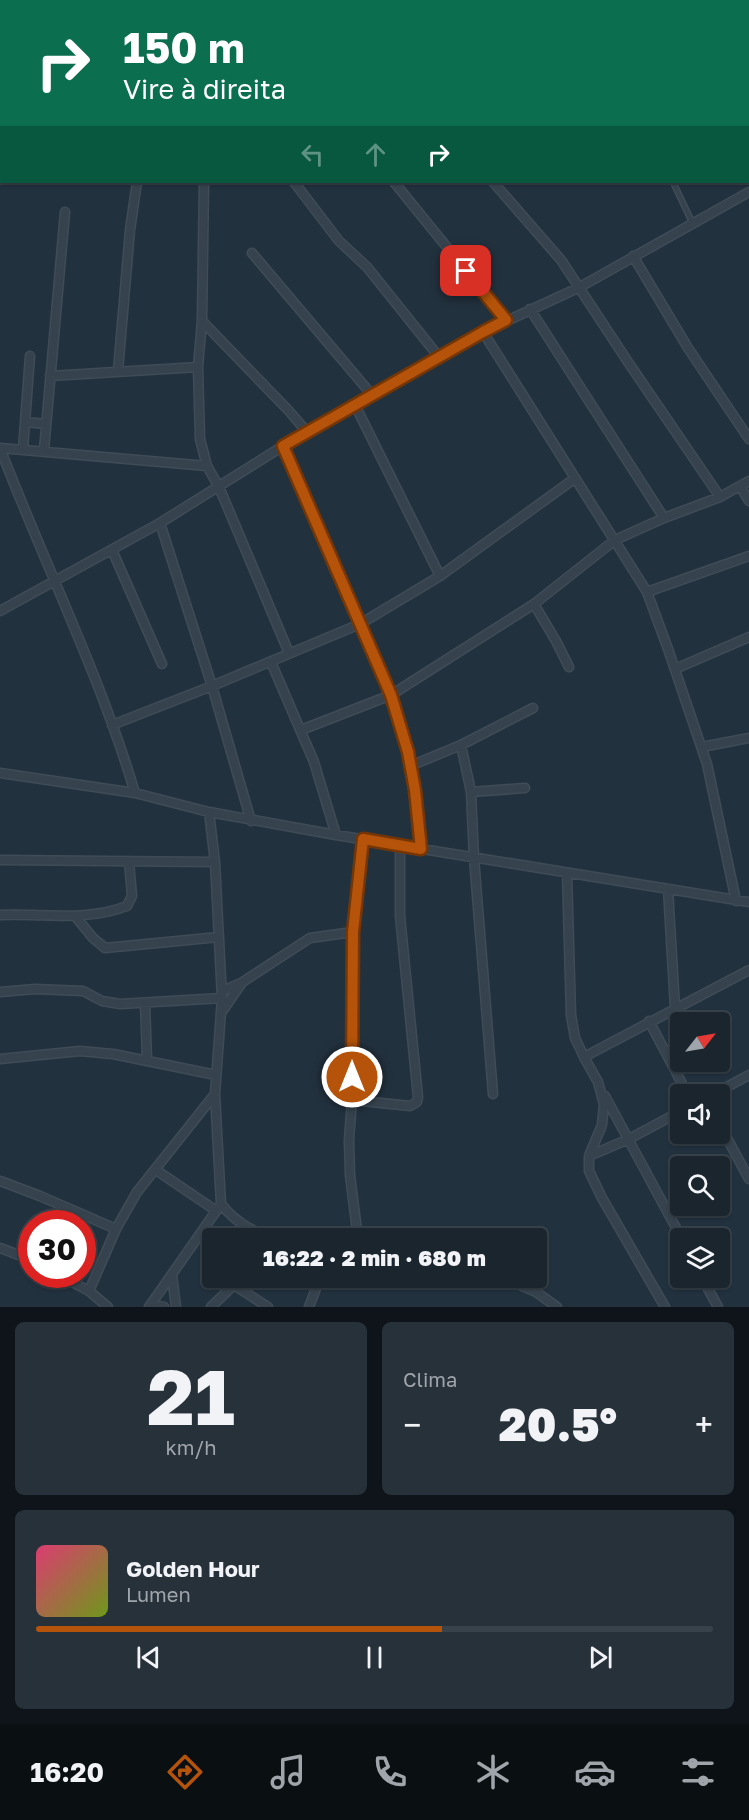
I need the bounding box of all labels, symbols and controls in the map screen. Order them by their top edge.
text: 150 m [123,22,245,72]
icon: right [24,24,102,102]
text: Vire à direita [123,73,286,105]
icon: left [296,138,329,171]
icon: ahead [359,138,392,171]
icon: right [422,138,455,171]
pin [440,245,491,296]
icon: arrive [449,254,482,287]
north arrow [670,1012,730,1072]
map controls [670,1012,730,1288]
position arrow [320,1045,384,1109]
button: sound [670,1084,730,1144]
button: search [670,1156,730,1216]
speed limit sign: 30 [18,1210,96,1288]
button: layers [670,1228,730,1288]
text: 16:22 · 2 min · 680 m [263,1244,486,1271]
text: 21 [147,1349,235,1442]
text: Clima [403,1367,457,1391]
text: 20.5° [499,1397,617,1451]
text: − [403,1405,421,1444]
text: + [695,1405,713,1444]
text: km/h [166,1435,216,1459]
text: Golden Hour [126,1555,260,1582]
text: Lumen [126,1582,191,1606]
icon: previous [132,1641,165,1674]
icon: pause [358,1641,391,1674]
icon: next [584,1641,617,1674]
icon: directions [164,1751,206,1793]
icon: music [267,1751,309,1793]
icon: phone [369,1751,411,1793]
icon: climate [472,1751,514,1793]
icon: car [574,1751,616,1793]
icon: filters [677,1751,719,1793]
text: 16:20 [30,1756,104,1788]

